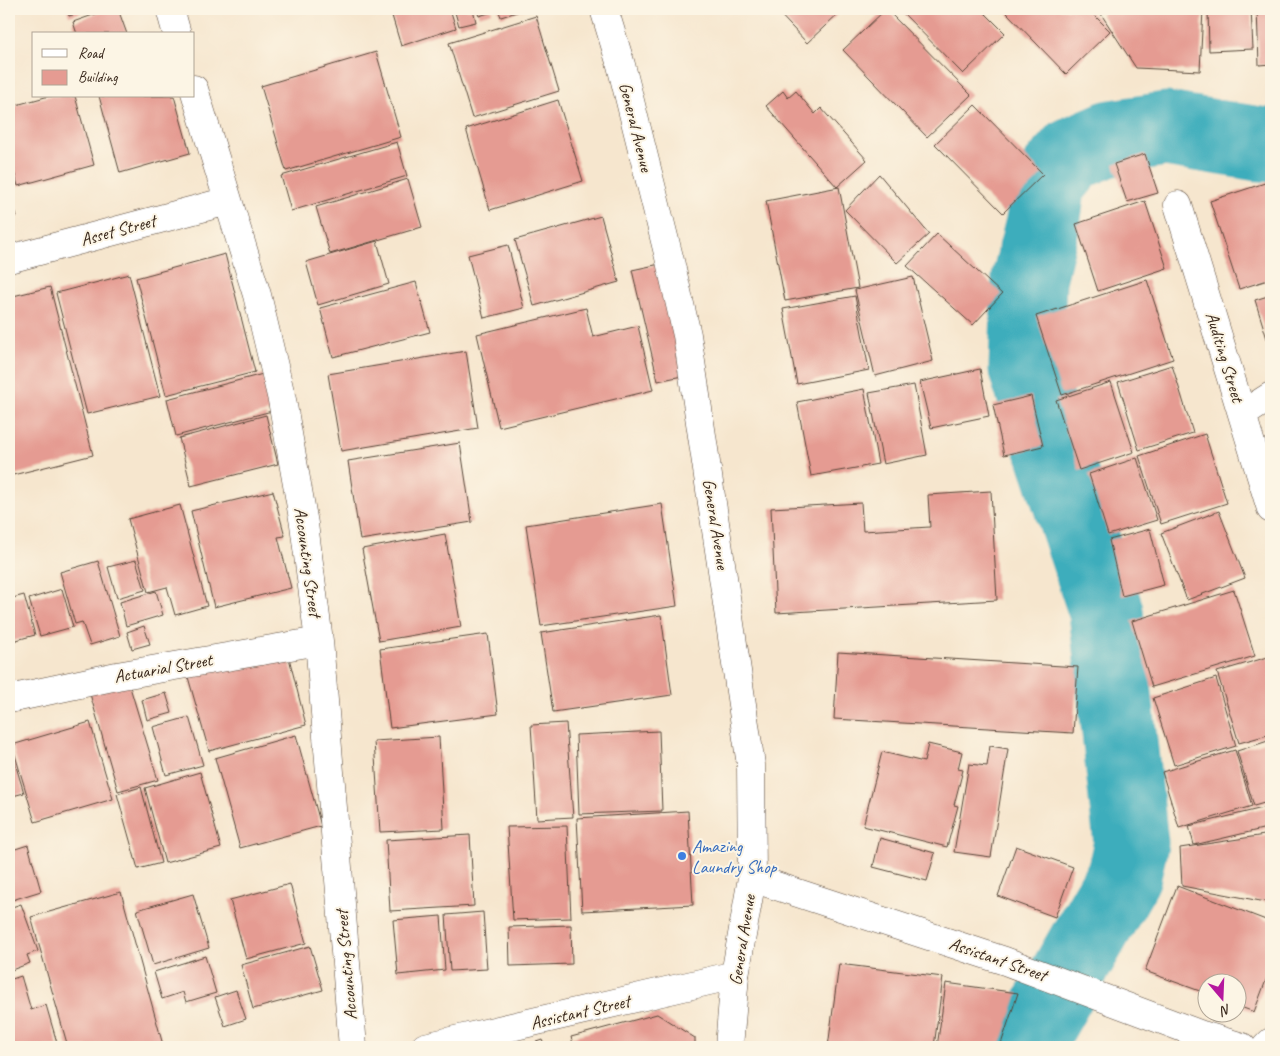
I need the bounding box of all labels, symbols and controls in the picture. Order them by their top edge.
legend [32,32,195,98]
text: Road [78,44,105,63]
text: Building [78,68,118,87]
street label: General Avenue [614,80,658,175]
street label: Asset Street [78,209,161,251]
street label: Auditing Street [1201,309,1250,407]
street label: General Avenue [698,477,734,572]
street label: Accounting Street [289,506,327,621]
street label: Actuarial Street [112,648,216,687]
place label: Amazing Laundry Shop [692,835,778,878]
marker: Amazing Laundry Shop [676,850,688,862]
street label: General Avenue [724,892,760,987]
street label: Accounting Street [330,906,362,1021]
street label: Assistant Street [946,932,1052,987]
north arrow [1198,974,1248,1024]
street label: Assistant Street [528,989,635,1034]
text: N [1217,1000,1233,1020]

